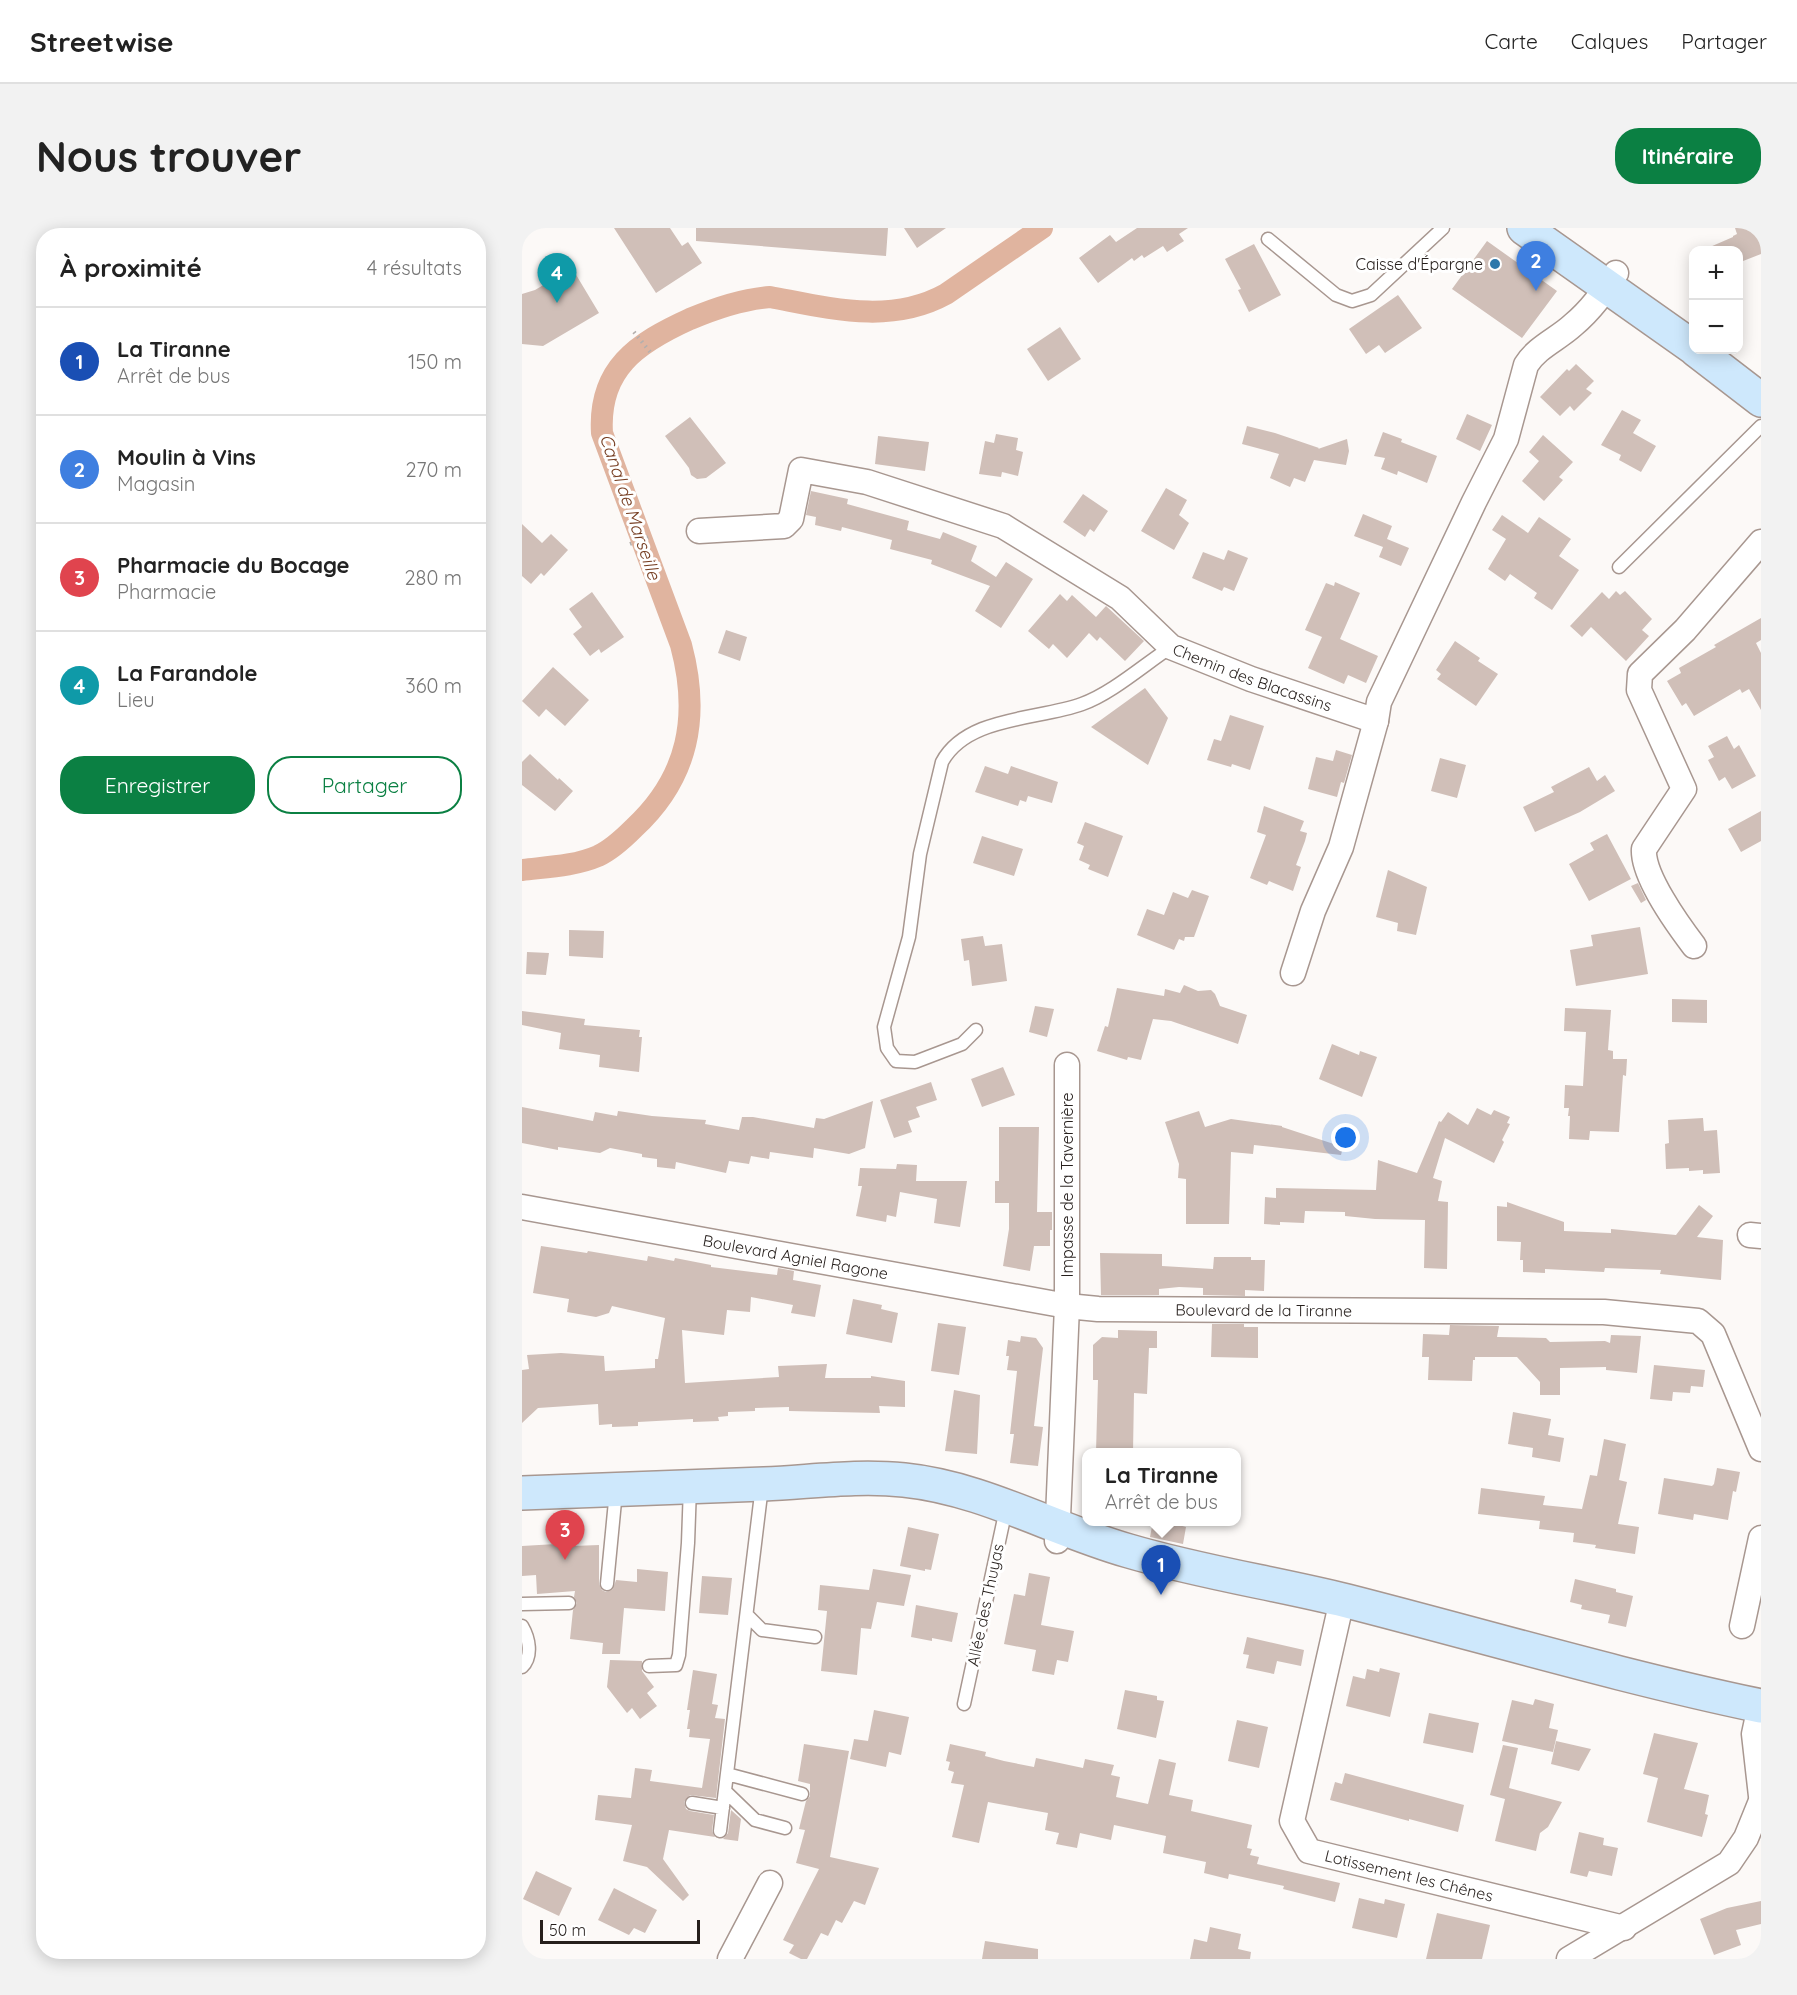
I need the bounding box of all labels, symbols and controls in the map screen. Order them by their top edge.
text: Streetwise [30,24,173,59]
text: Carte [1484,28,1538,54]
text: Calques [1571,28,1648,54]
text: Partager [1681,28,1767,54]
button: Itinéraire [1615,128,1761,184]
text: Nous trouver [36,130,301,183]
pin: 2 [1516,242,1556,291]
map controls [1689,246,1743,354]
button: + [1689,246,1743,300]
text: À proximité [60,251,202,284]
pin: 4 [537,254,576,303]
place label: Caisse d'Épargne [1356,254,1483,274]
text: 4 résultats [367,255,462,280]
marker: Caisse d'Épargne [1488,257,1502,271]
button: − [1689,300,1743,354]
text: La Tiranne [117,335,231,363]
text: 1 [76,349,83,374]
text: 150 m [408,349,462,374]
text: Arrêt de bus [117,363,230,388]
water label: Canal de Marseille [595,431,666,583]
text: Moulin à Vins [117,443,256,471]
text: 2 [74,457,85,482]
text: 270 m [405,457,462,482]
text: Magasin [117,471,195,496]
text: Pharmacie du Bocage [117,551,350,579]
text: 3 [74,565,85,590]
text: 280 m [405,565,462,590]
text: Pharmacie [117,579,216,604]
street label: Chemin des Blacassins [1170,639,1334,715]
text: La Farandole [117,659,258,687]
text: 4 [74,673,85,698]
text: 360 m [405,673,462,698]
text: Lieu [117,687,155,712]
button: Enregistrer [60,756,255,814]
button: Partager [267,756,462,814]
street label: Impasse de la Tavernière [1057,1093,1077,1277]
your location [1331,1123,1360,1152]
street label: Boulevard Agniel Ragone [701,1230,890,1283]
street label: Boulevard de la Tiranne [1175,1299,1352,1321]
popup [1082,1448,1241,1526]
text: La Tiranne [1105,1461,1218,1489]
text: Arrêt de bus [1105,1489,1218,1514]
pin: 3 [546,1510,585,1560]
street label: Allée des Thuyas [962,1542,1008,1668]
pin: 1 [1142,1546,1180,1595]
street label: Lotissement les Chênes [1323,1845,1495,1906]
scale bar [540,1917,700,1944]
text: 50 m [549,1920,586,1940]

